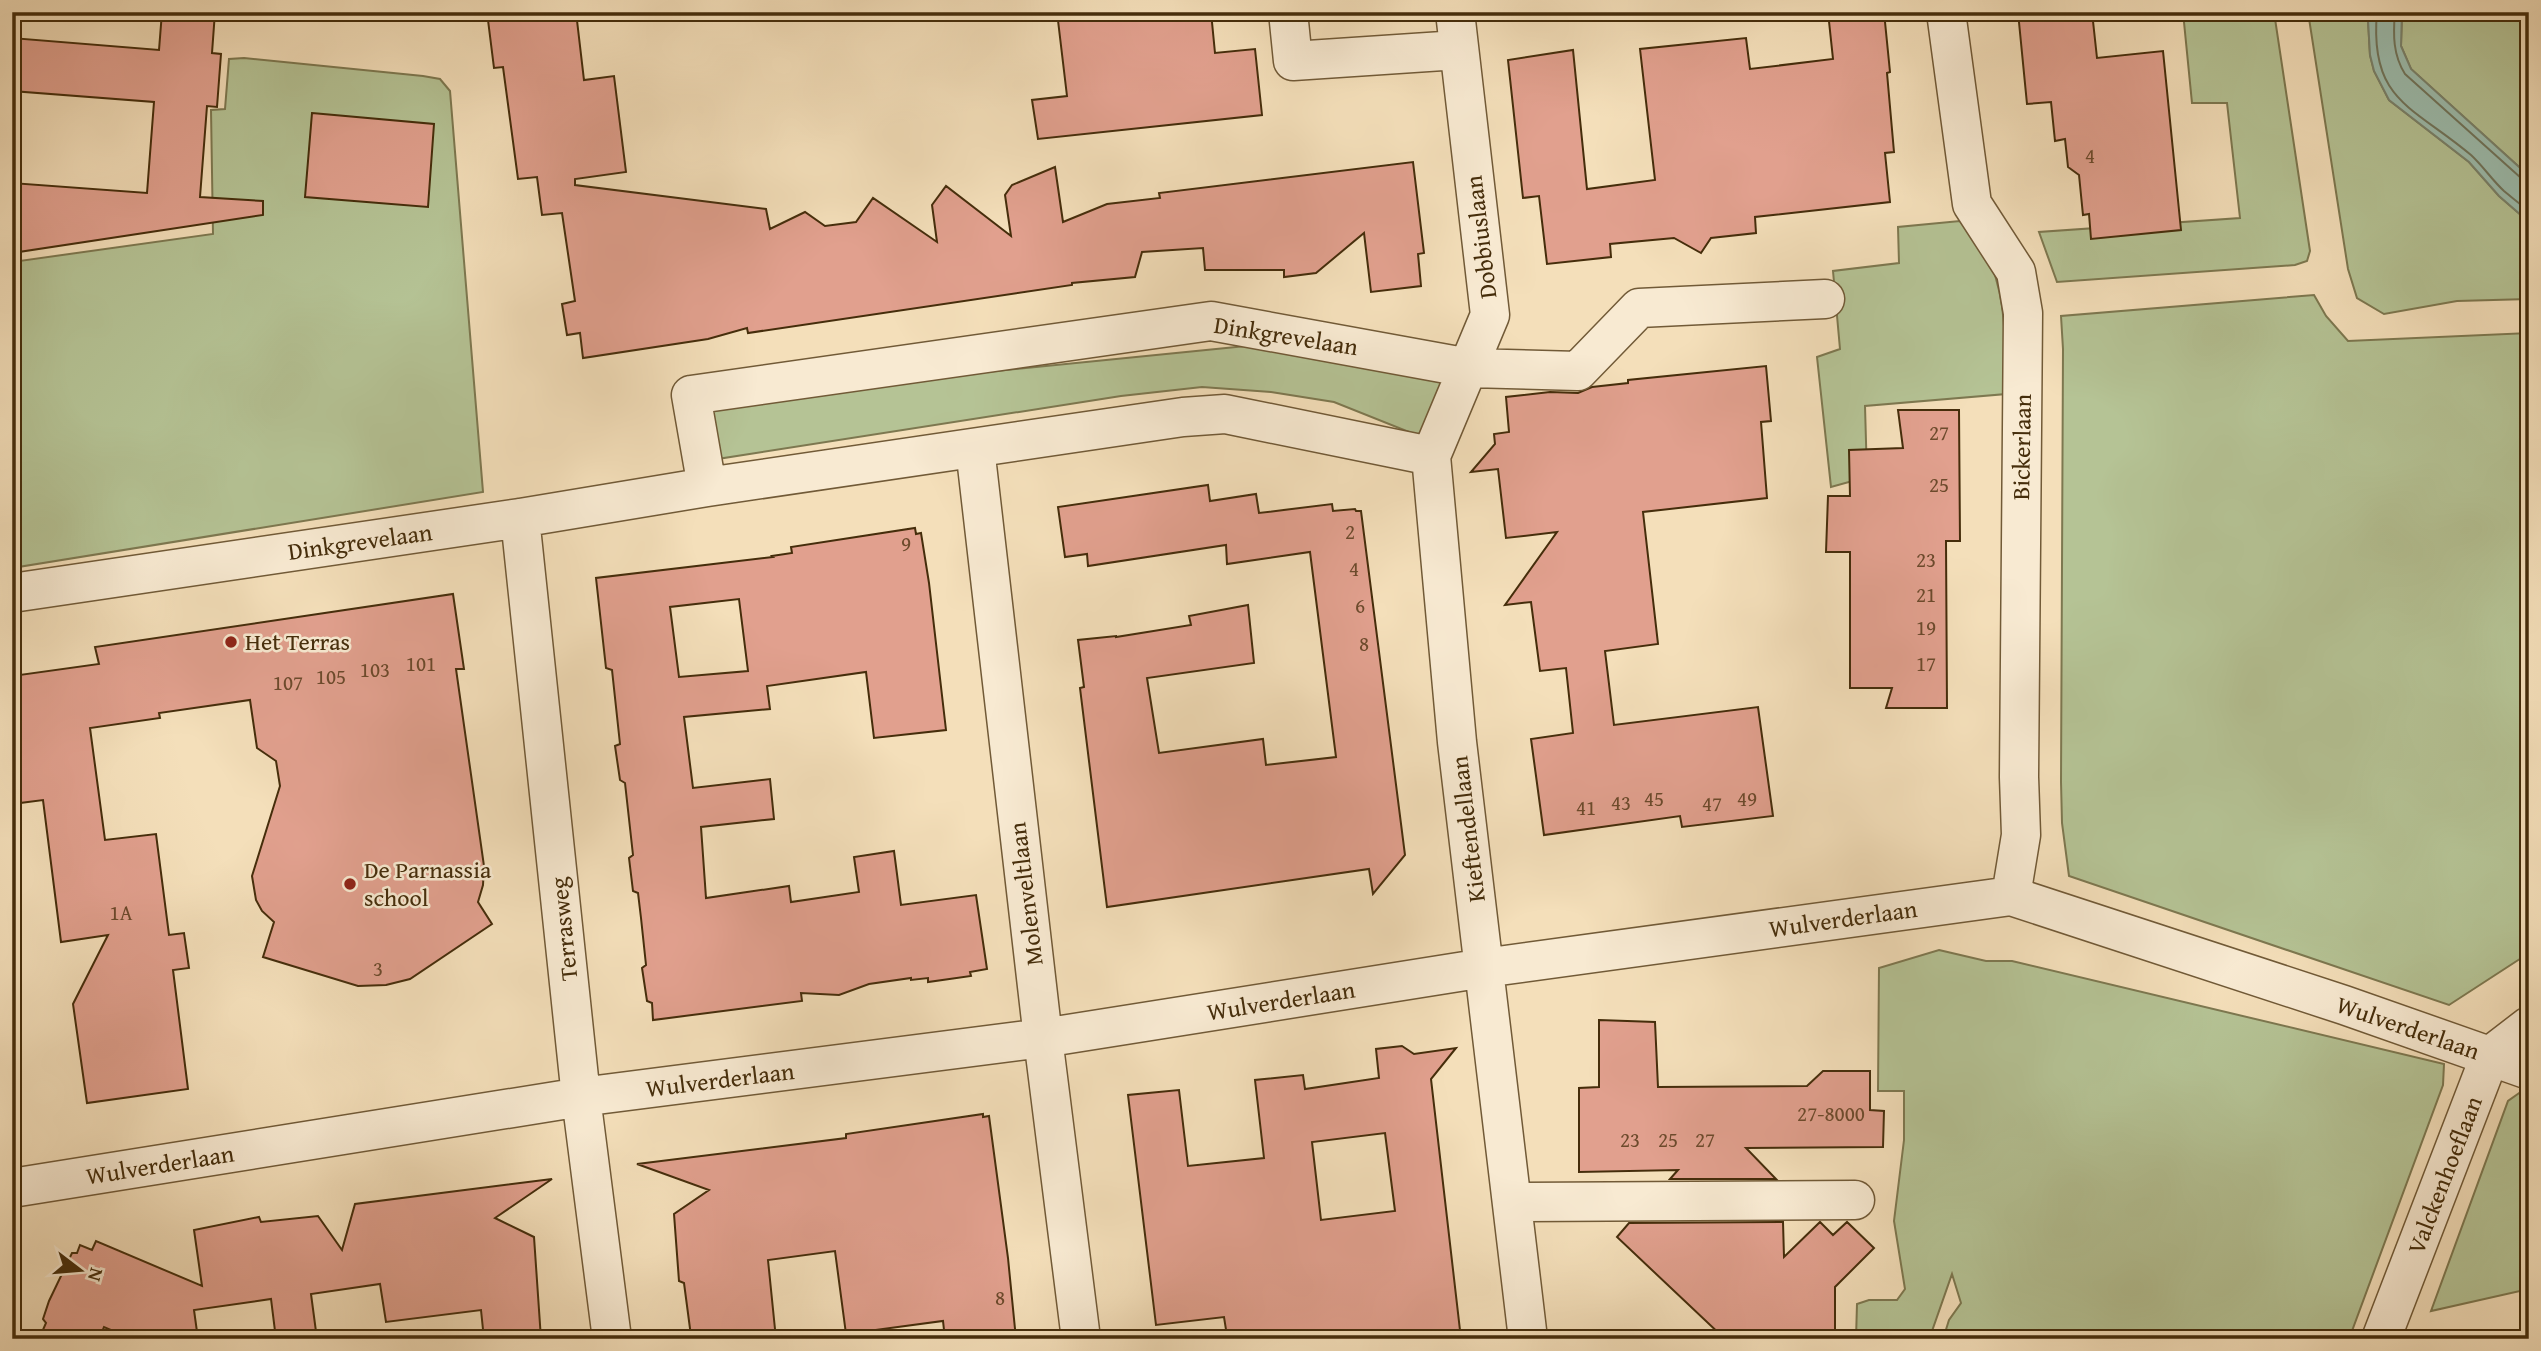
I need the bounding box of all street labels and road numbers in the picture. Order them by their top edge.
street label: Dobbiuslaan [1456,173,1505,301]
street label: Dinkgrevelaan [1212,307,1361,364]
street label: Bickerlaan [2003,393,2040,500]
street label: Dinkgrevelaan [286,514,435,569]
street label: Kieftendellaan [1441,754,1494,904]
street label: Molenveltlaan [999,820,1052,968]
street label: Terrasweg [541,875,586,983]
street label: Wulverderlaan [1767,891,1920,946]
street label: Wulverderlaan [1204,971,1358,1029]
street label: Wulverderlaan [2332,987,2485,1069]
street label: Wulverderlaan [644,1053,797,1106]
street label: Valckenhoeflaan [2398,1090,2491,1259]
street label: Wulverderlaan [83,1135,237,1193]

